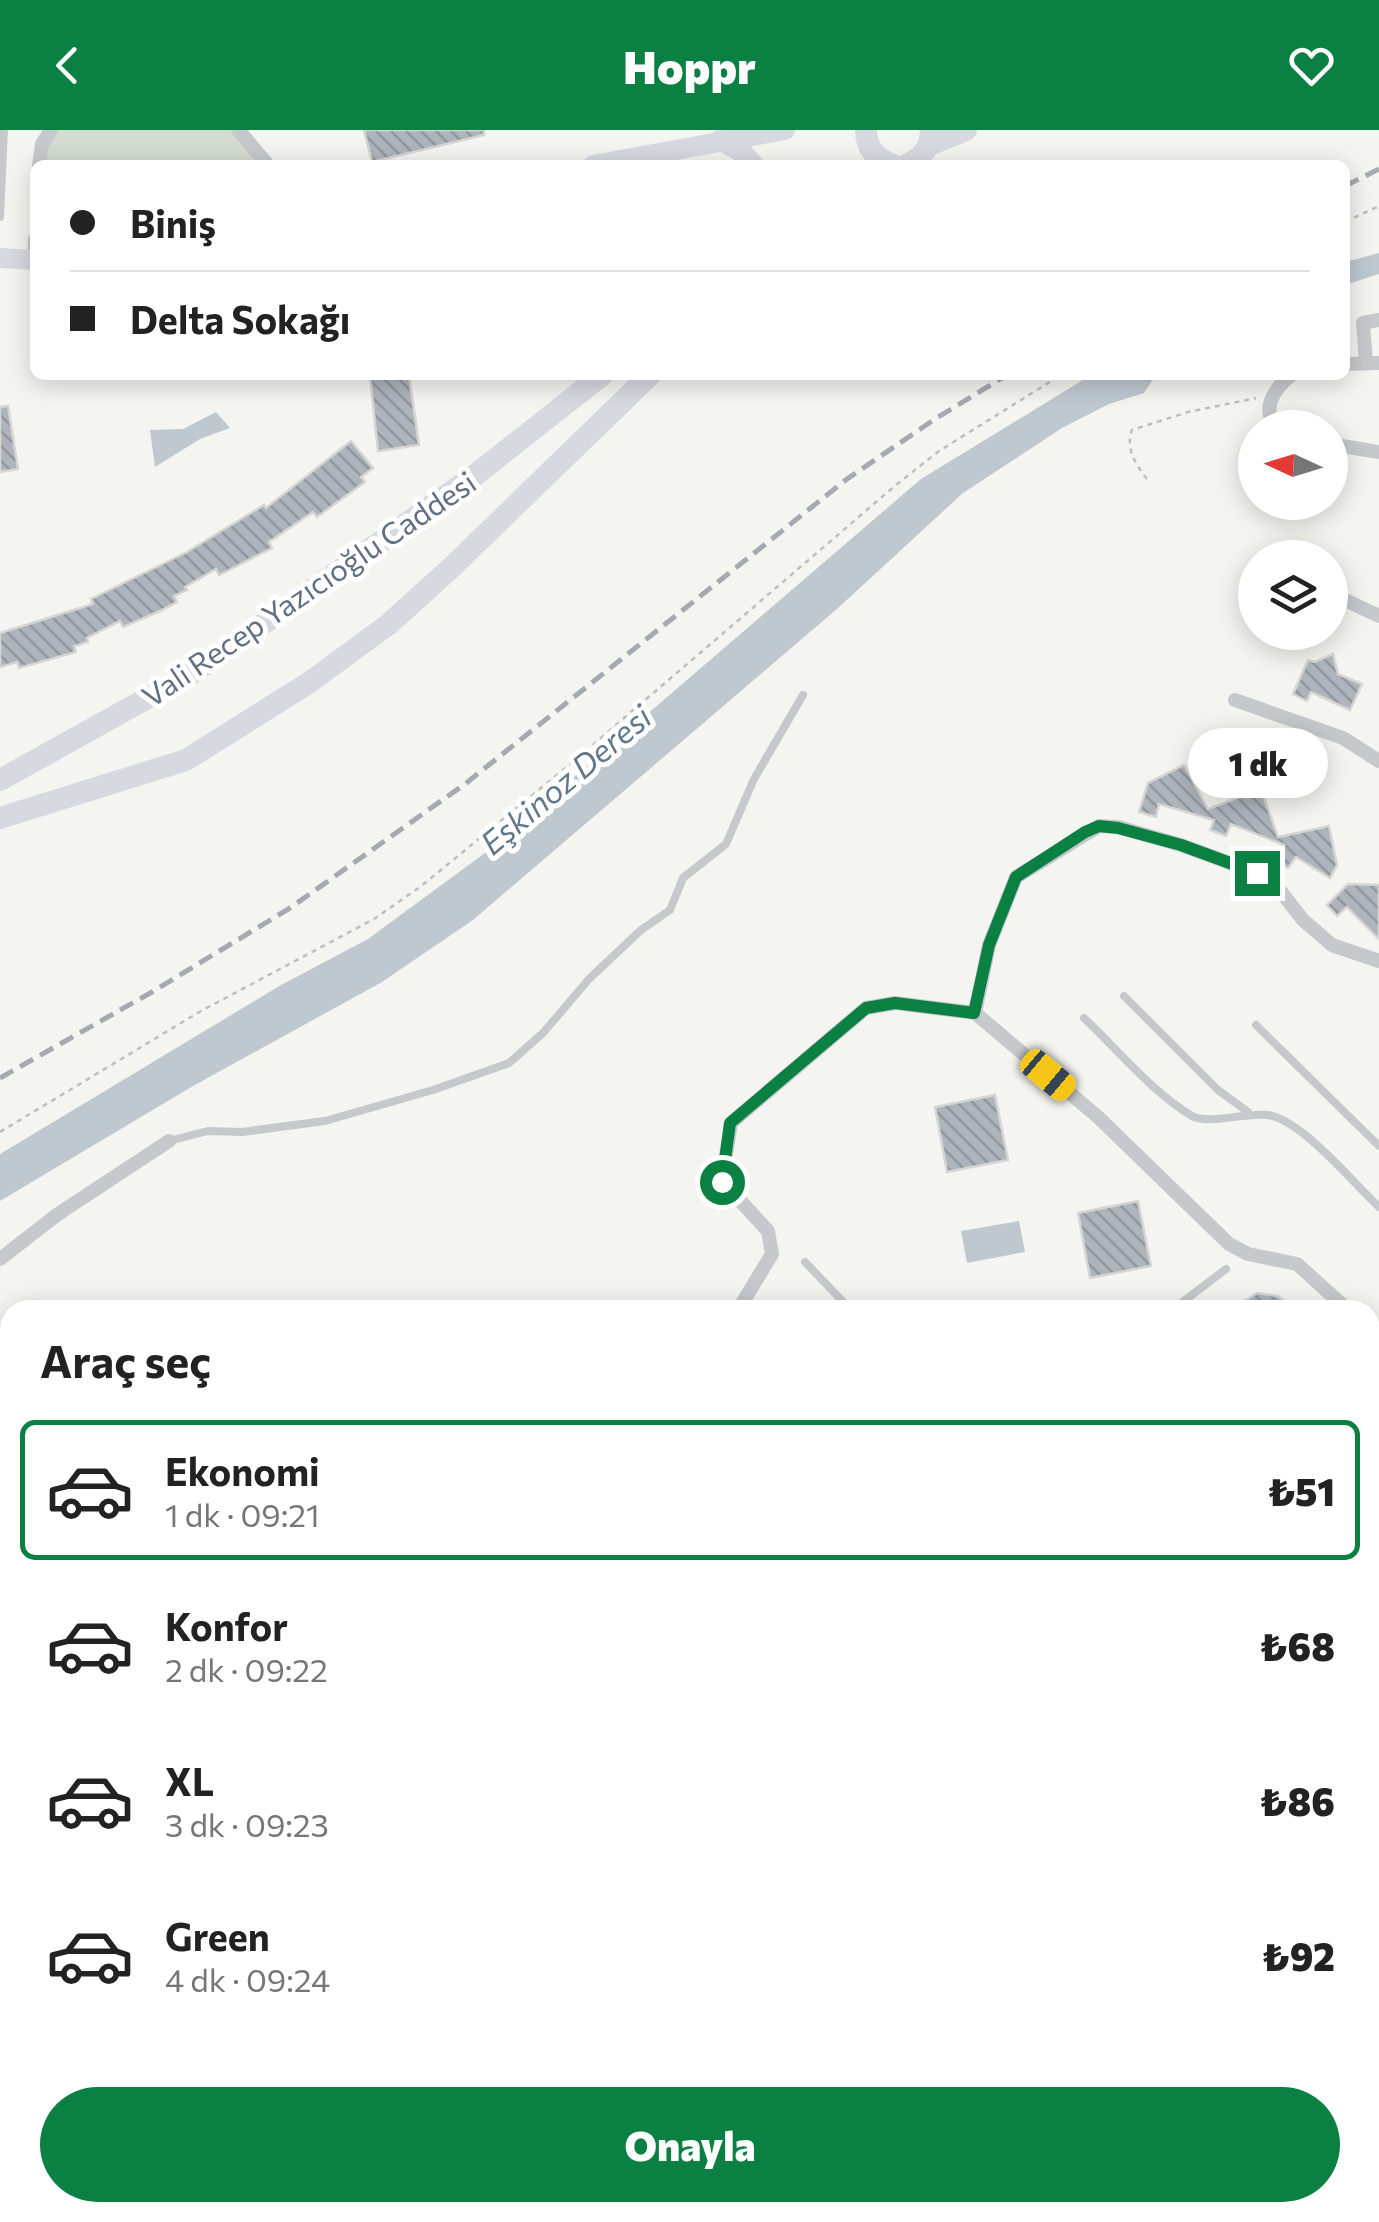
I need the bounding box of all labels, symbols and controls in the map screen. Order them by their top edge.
icon: back [40,38,95,93]
text: Hoppr [623,38,756,93]
icon: heart [1284,38,1339,93]
text: Biniş [130,199,216,246]
text: Delta Sokağı [130,295,350,342]
north arrow [1238,410,1348,520]
map controls [1238,410,1348,650]
street label: Vali Recep Yazıcıoğlu Caddesi [134,462,482,714]
button: layers [1238,540,1348,650]
water label: Eşkinoz Deresi [471,695,660,862]
callout: 1 dk [1187,728,1327,798]
text: 1 dk [1229,743,1287,783]
route end [1235,851,1280,896]
car [1015,1044,1081,1106]
route start [700,1160,745,1205]
text: Araç seç [40,1332,211,1387]
icon: car [45,1445,135,1535]
text: Ekonomi [165,1447,320,1494]
text: ₺51 [1268,1467,1335,1514]
text: 1 dk · 09:21 [165,1494,320,1534]
icon: car [45,1600,135,1690]
text: Konfor [165,1602,288,1649]
text: ₺68 [1260,1622,1335,1669]
text: 2 dk · 09:22 [165,1649,328,1689]
icon: car [45,1755,135,1845]
text: XL [165,1757,214,1804]
text: ₺86 [1260,1777,1335,1824]
text: 3 dk · 09:23 [165,1804,329,1844]
icon: car [45,1910,135,2000]
text: Green [165,1912,270,1959]
text: ₺92 [1262,1932,1335,1979]
text: 4 dk · 09:24 [165,1959,330,1999]
button: Onayla [40,2087,1340,2202]

